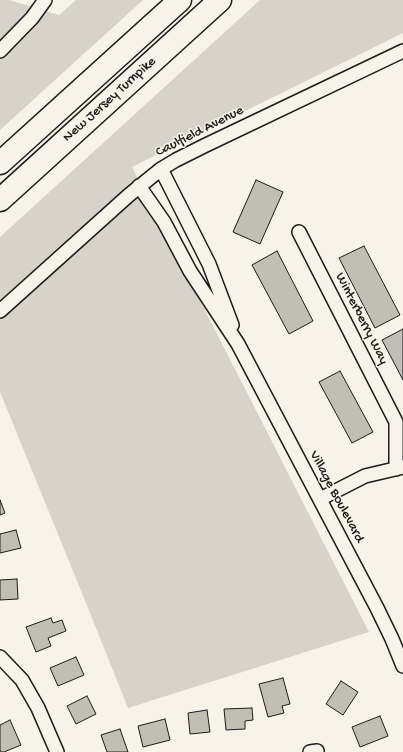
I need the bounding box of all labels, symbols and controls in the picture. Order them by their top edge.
street label: New Jersey Turnpike [60,54,160,146]
street label: Caulfield Avenue [153,103,247,161]
street label: Winterberry Way [331,270,391,368]
street label: Village Boulevard [305,448,367,546]

